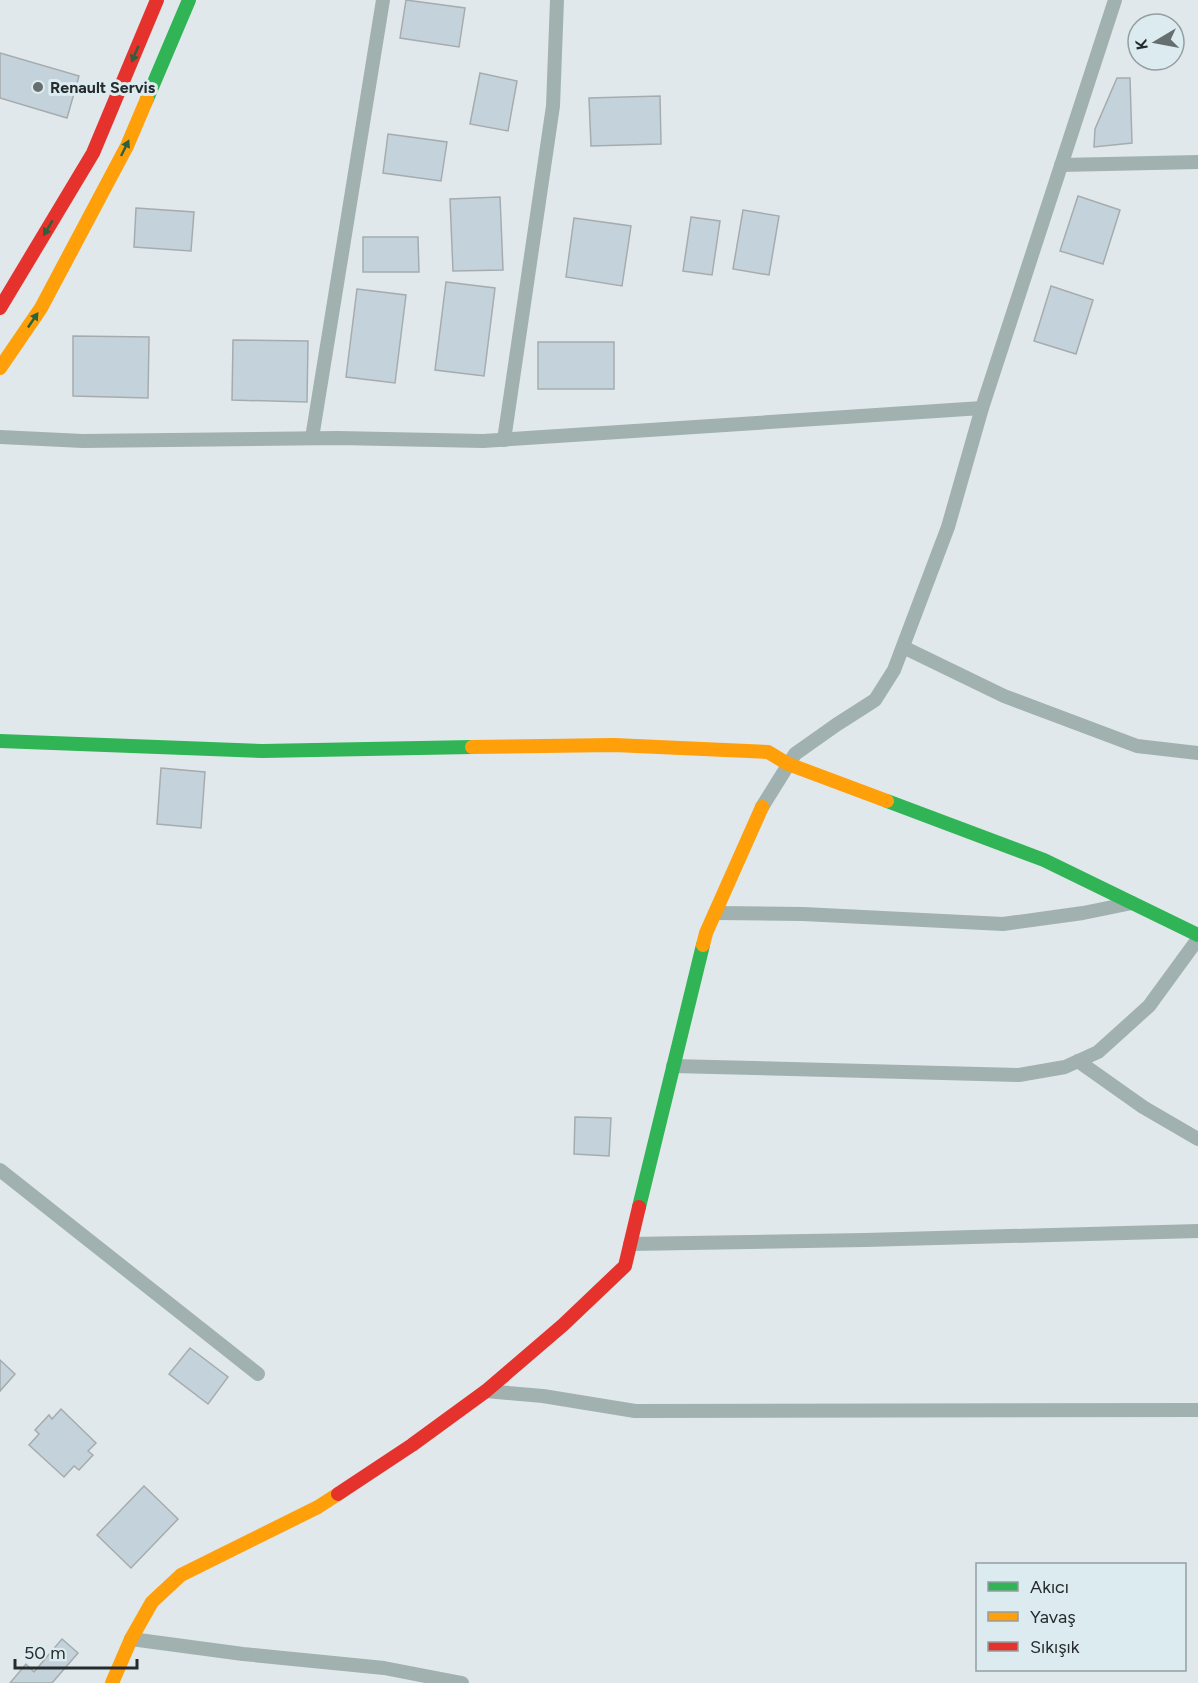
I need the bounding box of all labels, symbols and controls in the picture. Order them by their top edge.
north arrow [1126,12,1186,72]
text: K [1131,37,1152,51]
one-way arrow [130,45,139,63]
place label: Renault Servis [50,78,156,97]
marker: Renault Servis [31,80,45,94]
one-way arrow [120,139,130,156]
one-way arrow [43,220,53,237]
one-way arrow [27,312,38,328]
legend [976,1563,1186,1671]
text: Akıcı [1030,1576,1069,1598]
text: Yavaş [1030,1606,1076,1628]
scale bar [15,1632,136,1670]
text: Sıkışık [1030,1636,1080,1658]
text: 50 m [24,1642,66,1664]

